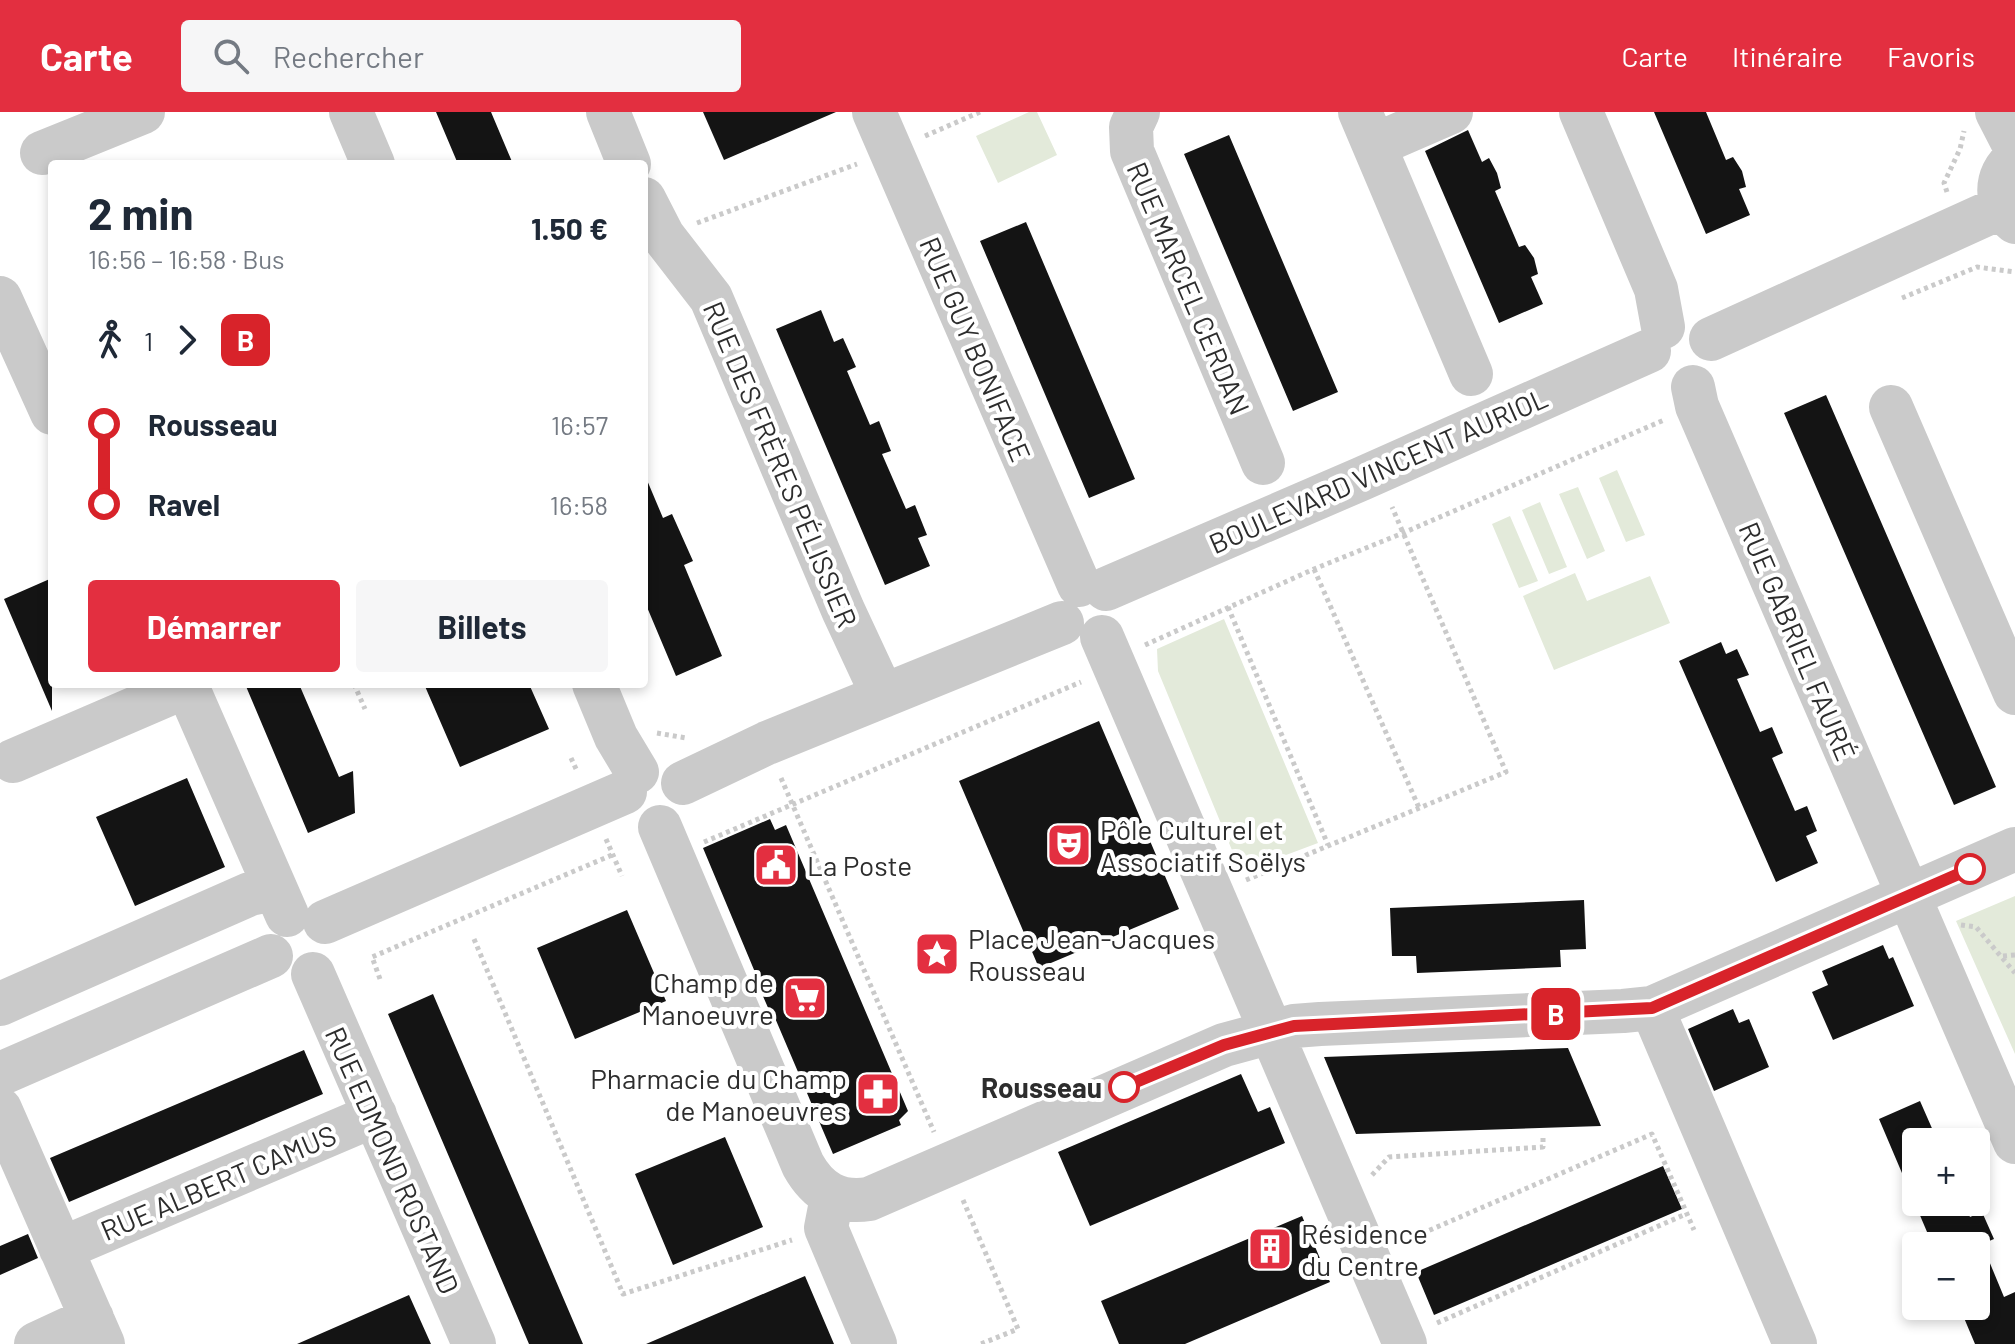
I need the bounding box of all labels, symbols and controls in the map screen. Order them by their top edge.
search box [181,20,741,92]
text: Carte [40,33,133,79]
icon: search [209,34,253,78]
text: Rechercher [273,38,424,74]
text: Carte [1622,39,1688,73]
text: Itinéraire [1732,39,1843,73]
text: Favoris [1887,39,1975,73]
street label: RUE MARCEL CERDAN [1120,157,1258,419]
text: 2 min [88,186,193,239]
text: 1.50 € [531,210,608,246]
street label: RUE GUY BONIFACE [913,232,1039,466]
text: 16:56 – 16:58 · Bus [88,243,285,274]
street label: RUE DES FRÈRES PÉLISSIER [697,296,865,632]
icon: walk [88,318,132,362]
icon: forward [165,318,209,362]
text: B [237,323,254,357]
text: 1 [144,325,153,356]
street label: BOULEVARD VINCENT AURIOL [1203,380,1553,560]
text: Rousseau [148,406,278,442]
text: 16:57 [551,409,608,440]
text: Ravel [148,486,220,522]
text: 16:58 [550,489,608,520]
street label: RUE GABRIEL FAURÉ [1732,517,1864,765]
button: Démarrer [88,580,340,672]
button: Billets [356,580,608,672]
place label: Pôle Culturel et Associatif Soëlys [1100,812,1306,878]
theatre icon: Pôle Culturel et Associatif Soëlys [1045,821,1093,869]
public building icon: La Poste [752,841,800,889]
place label: La Poste [807,848,912,882]
unlabelled marker [1955,854,1985,884]
place label: Place Jean-Jacques Rousseau [968,921,1215,987]
place icon: Place Jean-Jacques Rousseau [913,930,961,978]
place label: Champ de Manoeuvre [641,965,774,1031]
supermarket icon: Champ de Manoeuvre [781,974,829,1022]
line badge: B [1530,988,1582,1040]
text: B [1547,997,1565,1031]
street label: RUE EDMOND ROSTAND [319,1021,467,1299]
place label: Pharmacie du Champ de Manoeuvres [590,1061,847,1127]
pharmacy icon: Pharmacie du Champ de Manoeuvres [854,1070,902,1118]
place label: Rousseau [981,1070,1102,1104]
marker: Rousseau [1109,1072,1139,1102]
street label: RUE ALBERT CAMUS [95,1117,341,1247]
map controls [1902,1128,1990,1320]
button: + [1902,1128,1990,1216]
place label: Résidence du Centre [1301,1216,1428,1282]
building icon: Résidence du Centre [1246,1225,1294,1273]
button: − [1902,1232,1990,1320]

